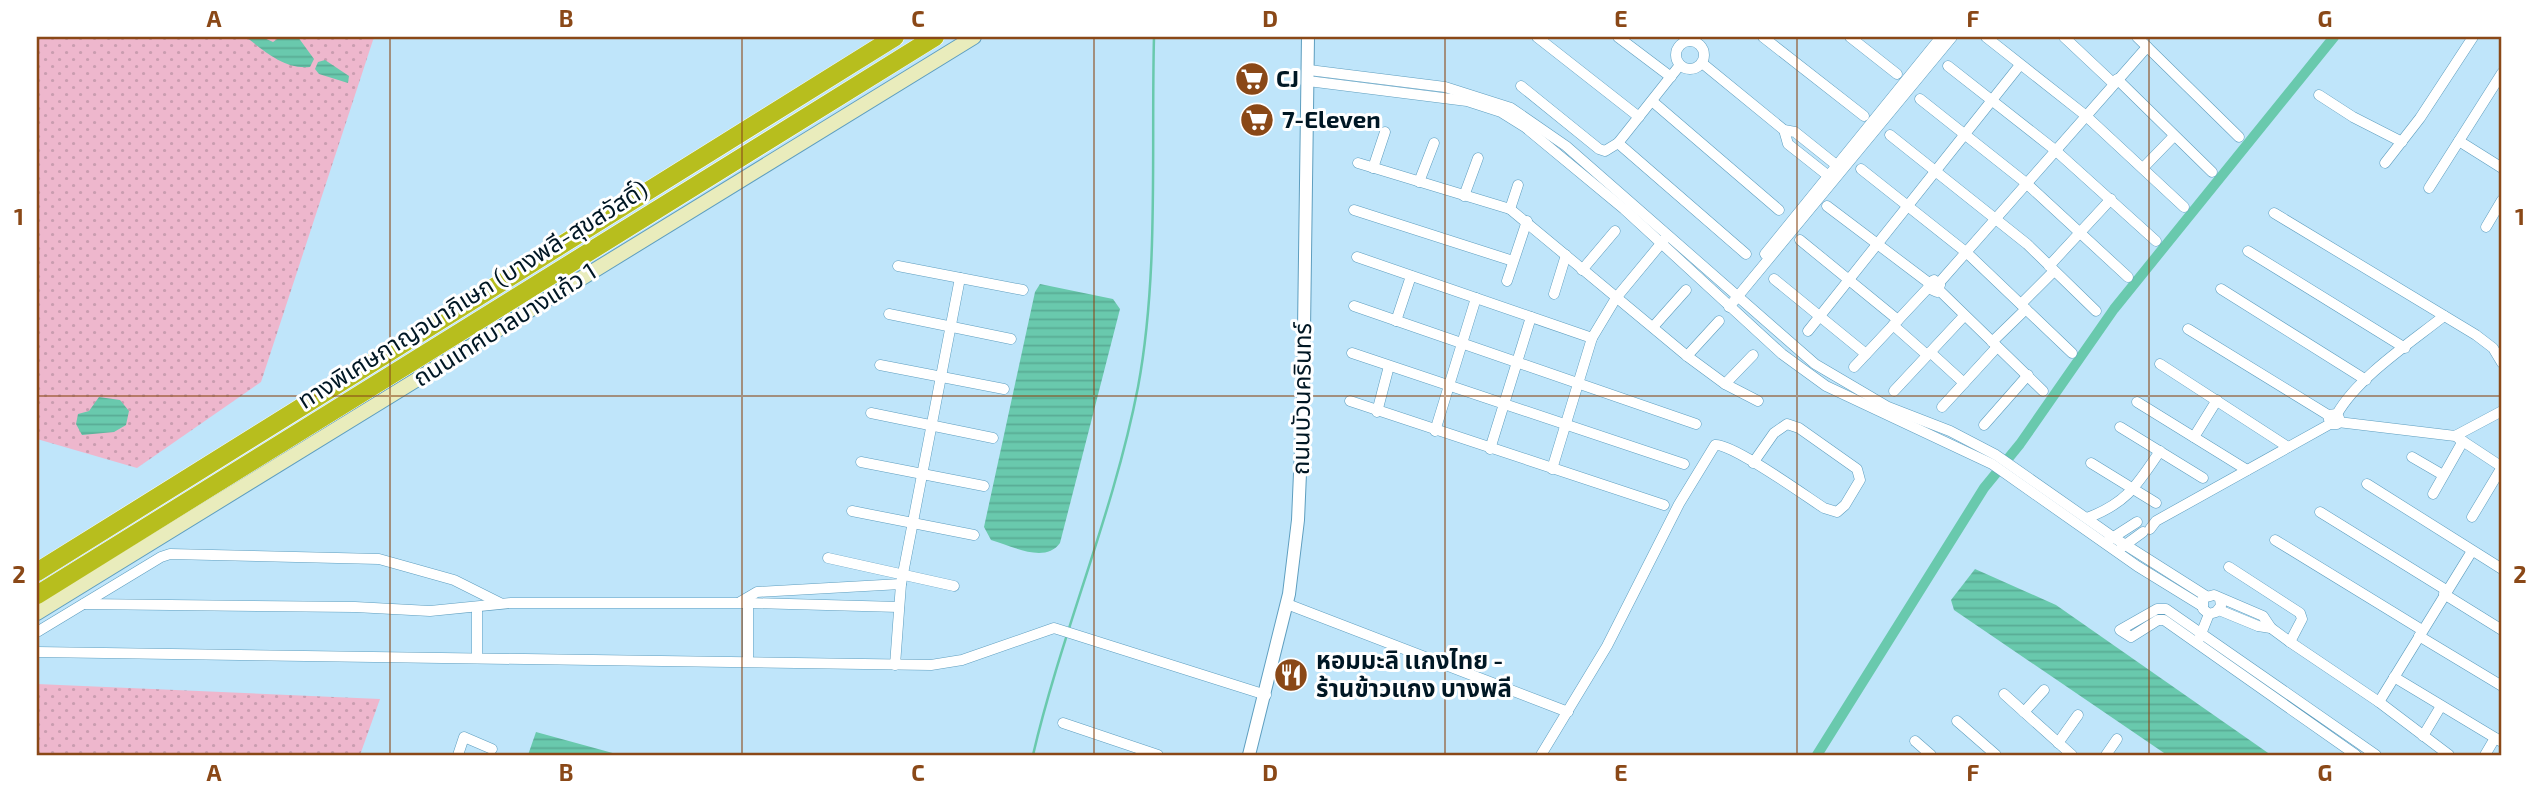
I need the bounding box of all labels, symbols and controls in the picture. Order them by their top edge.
text: A [206,4,222,32]
text: B [559,4,573,32]
text: C [911,4,925,32]
text: D [1262,4,1278,32]
text: E [1614,4,1628,32]
text: F [1967,4,1980,32]
text: G [2318,4,2332,32]
supermarket icon: CJ [1233,60,1271,98]
place label: CJ [1276,63,1299,92]
supermarket icon: 7-Eleven [1238,101,1276,139]
place label: 7-Eleven [1282,104,1381,133]
street label: ทางพิเศษกาญจนาภิเษก (บางพลี-สุขสวัสดิ์) [292,174,654,416]
text: 1 [14,202,24,230]
text: 1 [2515,202,2525,230]
street label: ถนนเทศบาลบางแก้ว 1 [407,256,601,392]
street label: ถนนบัวนครินทร์ [1285,321,1316,475]
text: 2 [12,560,26,588]
text: 2 [2513,560,2527,588]
place label: หอมมะลิ เเกงไทย - ร้านข้าวแกง บางพลี [1316,645,1512,702]
restaurant icon: หอมมะลิ เเกงไทย - ร้านข้าวแกง บางพลี [1272,656,1310,694]
text: A [206,758,222,786]
text: B [559,758,573,786]
text: C [911,758,925,786]
text: D [1262,758,1278,786]
text: E [1614,758,1628,786]
text: F [1967,758,1980,786]
text: G [2318,758,2332,786]

